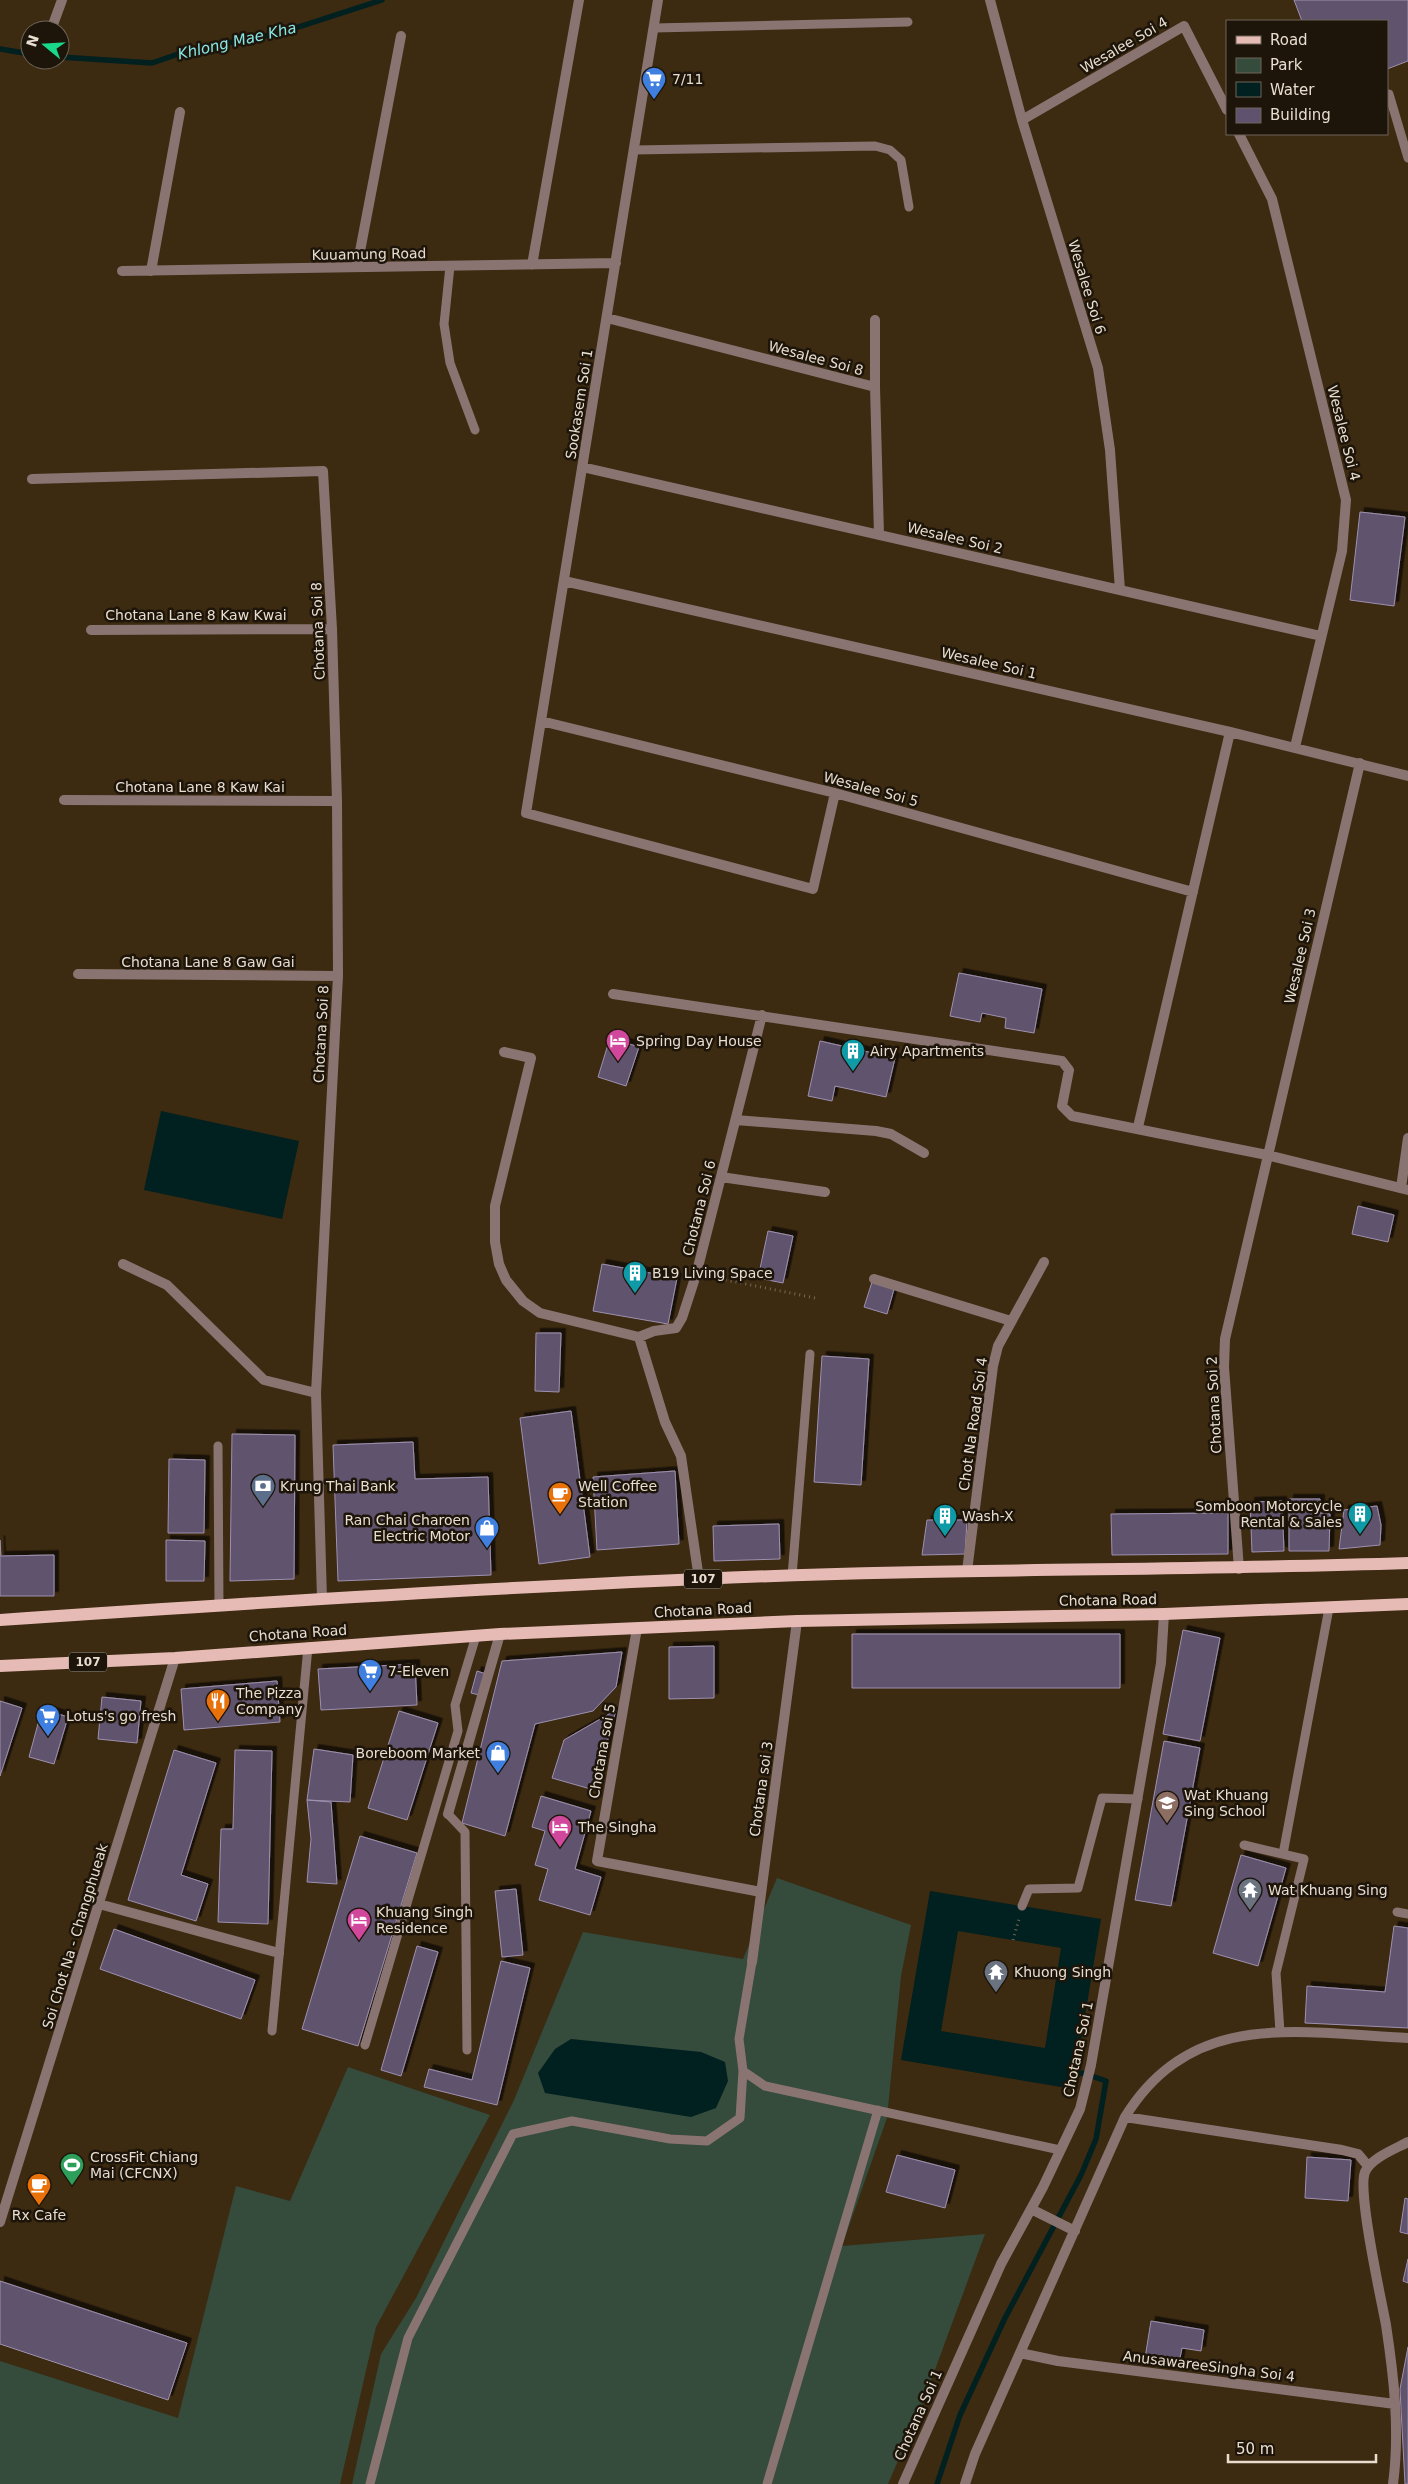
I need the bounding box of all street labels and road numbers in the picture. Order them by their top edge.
street label: Wesalee Soi 4 [1078,14,1170,76]
street label: Wesalee Soi 6 [1065,238,1109,336]
street label: Kuuamung Road [312,245,426,263]
street label: Wesalee Soi 8 [767,338,865,378]
street label: Sookasem Soi 1 [562,348,596,460]
street label: Wesalee Soi 4 [1324,384,1364,482]
street label: Wesalee Soi 2 [906,519,1004,557]
street label: Chotana Soi 8 [308,582,328,680]
street label: Chotana Lane 8 Kaw Kwai [105,607,287,623]
street label: Wesalee Soi 1 [940,644,1038,682]
street label: Wesalee Soi 5 [822,769,920,809]
street label: Chotana Lane 8 Kaw Kai [115,779,285,795]
street label: Wesalee Soi 3 [1281,907,1319,1005]
street label: Chotana Lane 8 Gaw Gai [121,954,295,970]
street label: Chotana Soi 8 [310,985,332,1083]
street label: Chotana Soi 6 [679,1158,719,1257]
street label: Chot Na Road Soi 4 [956,1356,990,1492]
street label: Chotana Soi 2 [1203,1356,1225,1454]
road number: 107 [684,1570,722,1588]
street label: Chotana Road [1059,1591,1157,1609]
street label: Chotana Road [653,1599,753,1621]
street label: Chotana Road [248,1622,348,1644]
road number: 107 [69,1652,107,1671]
street label: Chotana soi 5 [586,1702,618,1800]
street label: Chotana soi 3 [746,1740,776,1838]
street label: Soi Chot Na - Changphueak [39,1841,111,2031]
street label: Chotana Soi 1 [1060,1999,1096,2099]
street label: AnusawareeSingha Soi 4 [1122,2348,1296,2384]
street label: Chotana Soi 1 [891,2367,945,2463]

